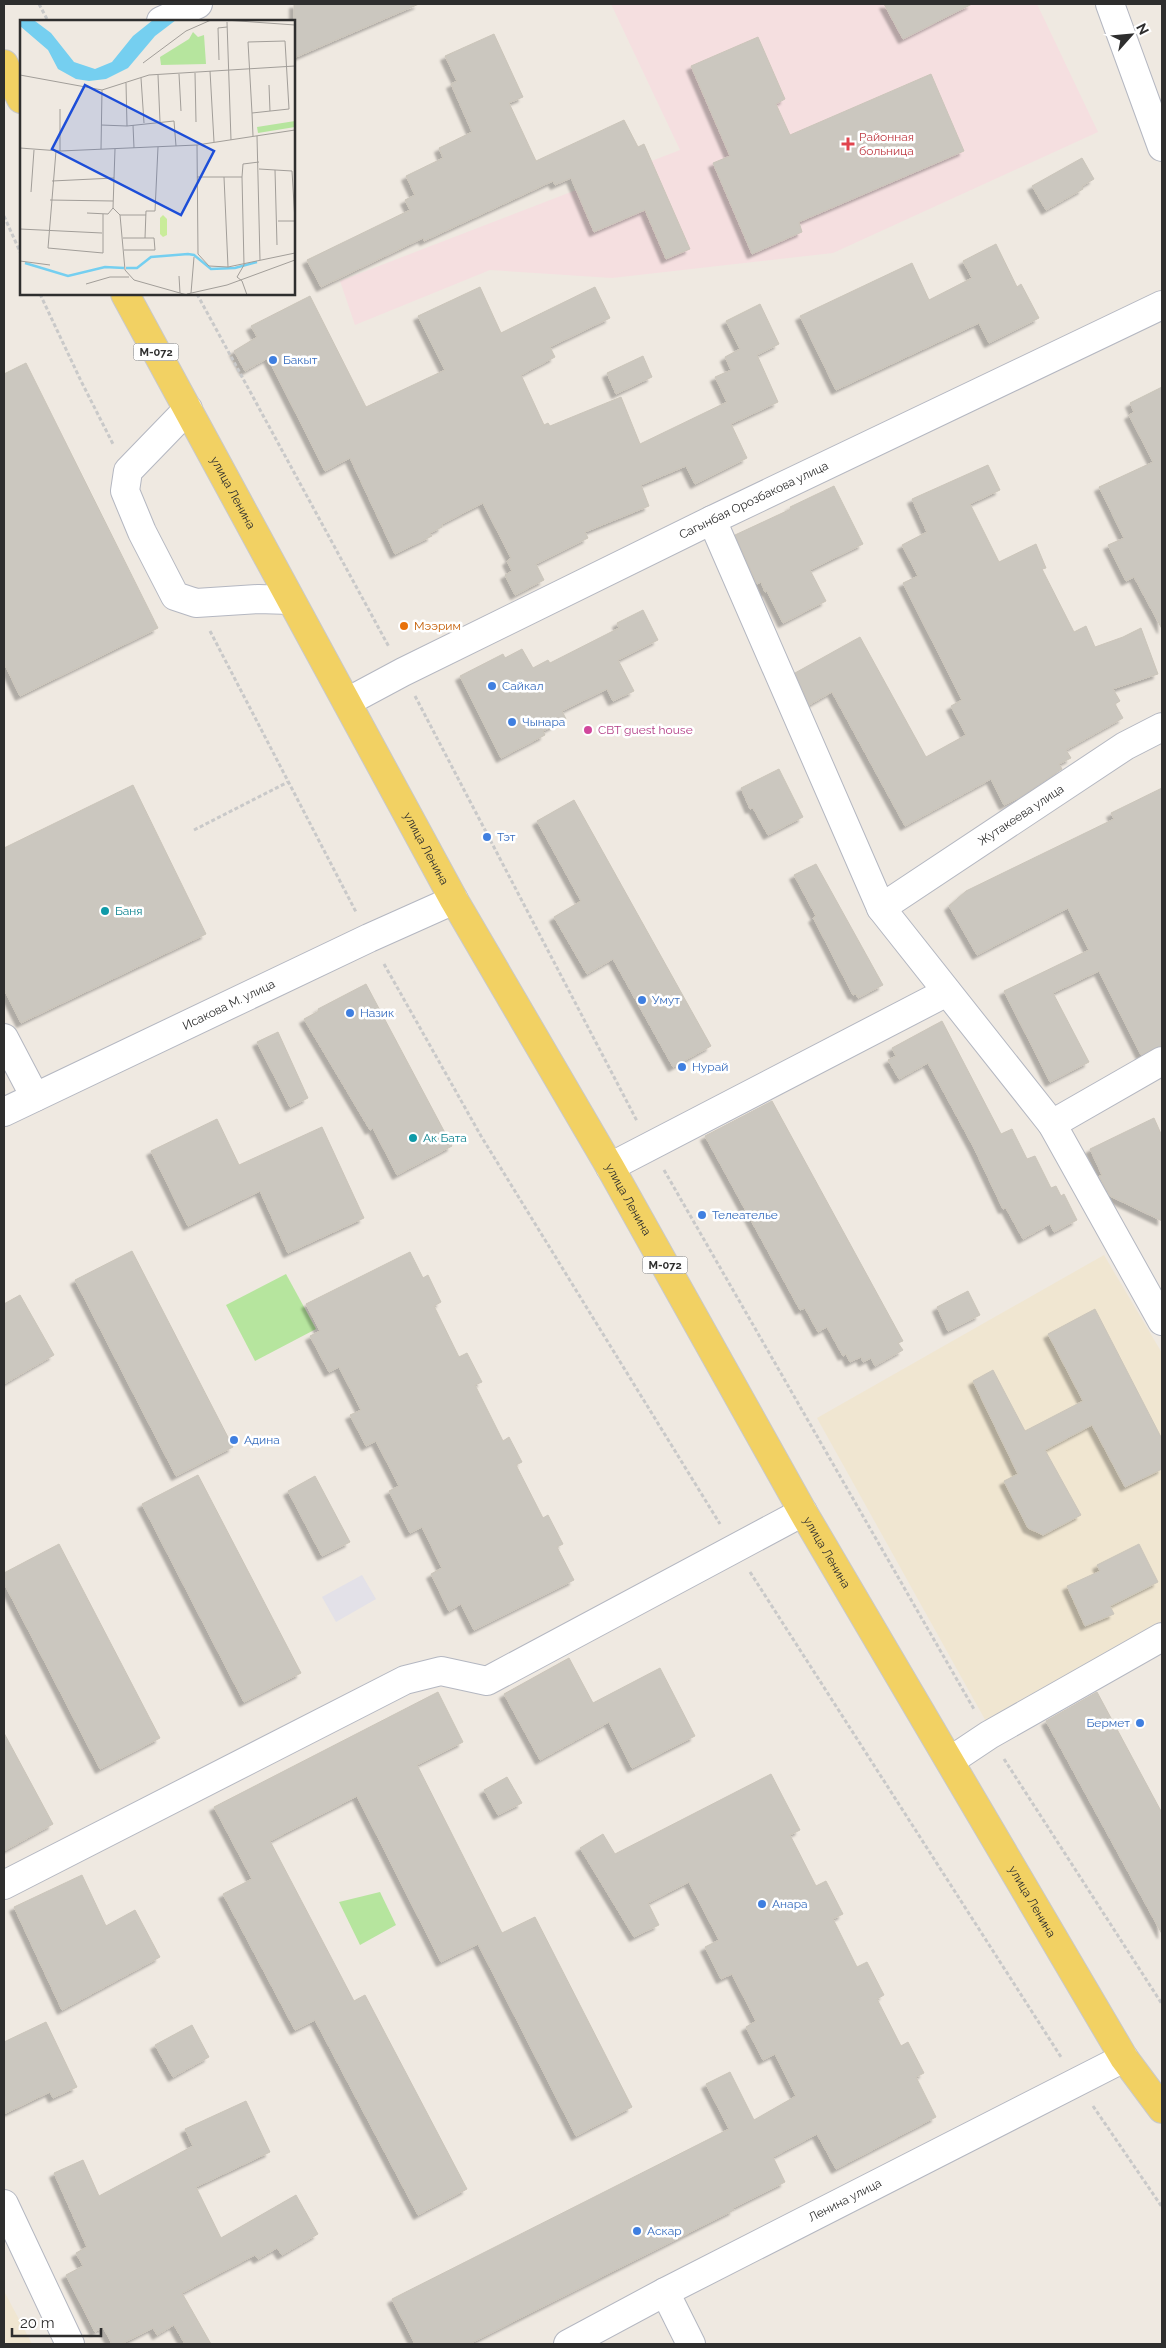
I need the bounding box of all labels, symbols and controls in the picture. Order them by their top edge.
north arrow [1106,10,1156,60]
inset map [20,20,295,295]
text: N [1133,21,1152,37]
place label: Районная больница [859,130,914,158]
marker: Районная больница [841,137,855,151]
road number: М-072 [134,344,178,361]
place label: Бакыт [283,353,318,367]
marker: Бакыт [267,354,279,366]
street label: улица Ленина [207,454,258,531]
street label: Сагынбая Орозбакова улица [677,459,830,542]
place label: Мээрим [414,619,461,633]
marker: Мээрим [398,620,410,632]
place label: Сайкал [502,679,543,693]
marker: Сайкал [486,680,498,692]
place label: Чынара [522,715,565,729]
marker: Чынара [506,716,518,728]
place label: CBT guest house [598,723,693,737]
marker: CBT guest house [582,724,594,736]
street label: Жутакеева улица [975,782,1066,849]
street label: улица Ленина [401,810,451,887]
place label: Тэт [497,830,516,844]
marker: Тэт [481,831,493,843]
place label: Баня [115,904,143,918]
marker: Баня [99,905,111,917]
street label: Исакова М. улица [180,977,277,1033]
place label: Умут [652,993,680,1007]
marker: Умут [636,994,648,1006]
place label: Назик [360,1006,394,1020]
marker: Назик [344,1007,356,1019]
place label: Нурай [692,1060,728,1074]
marker: Нурай [676,1061,688,1073]
place label: Ак Бата [423,1131,467,1145]
marker: Ак Бата [407,1132,419,1144]
street label: улица Ленина [602,1161,654,1238]
place label: Телеателье [712,1208,778,1222]
marker: Телеателье [696,1209,708,1221]
road number: М-072 [642,1256,688,1274]
place label: Адина [244,1433,280,1447]
marker: Адина [228,1434,240,1446]
street label: улица Ленина [800,1514,853,1591]
place label: Бермет [1087,1716,1130,1730]
marker: Бермет [1134,1717,1146,1729]
street label: улица Ленина [1006,1863,1058,1940]
place label: Анара [772,1897,808,1911]
marker: Анара [756,1898,768,1910]
street label: Ленина улица [806,2176,884,2225]
place label: Аскар [647,2224,682,2238]
marker: Аскар [631,2225,643,2237]
scale bar [12,2306,101,2338]
text: 20 m [20,2314,55,2332]

